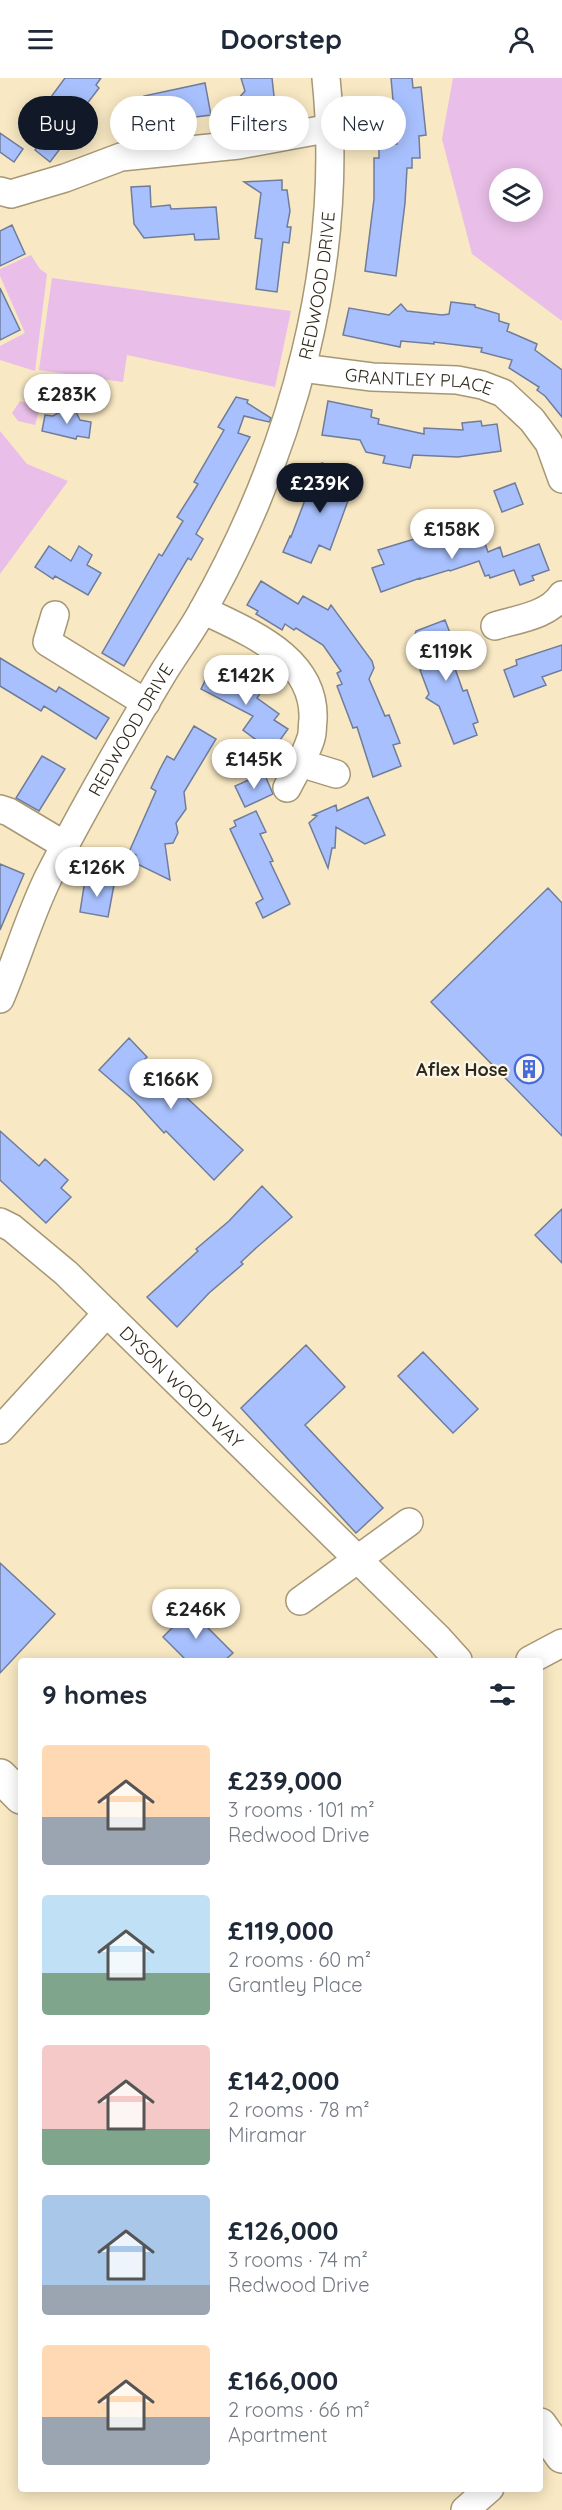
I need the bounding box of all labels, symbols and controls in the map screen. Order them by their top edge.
text: Doorstep [220,22,342,56]
icon: menu [24,23,57,56]
icon: person [505,23,538,56]
chip: Buy [18,96,98,150]
chip: Rent [110,96,197,150]
chip: Filters [209,96,309,150]
chip: New [321,96,406,150]
map controls [489,168,543,222]
button: layers [489,168,543,222]
street label: REDWOOD DRIVE [293,211,339,362]
street label: GRANTLEY PLACE [344,362,497,400]
pin: £283K [25,374,109,425]
text: £283K [38,381,96,406]
pin: £239K [278,463,362,514]
text: £239K [290,470,350,495]
pin: £158K [410,509,494,560]
text: £158K [424,516,480,541]
pin: £119K [404,631,488,682]
text: £119K [420,638,472,663]
pin: £142K [204,655,288,706]
street label: REDWOOD DRIVE [83,659,178,800]
text: £142K [218,662,274,687]
pin: £145K [212,739,296,790]
text: £145K [226,746,282,771]
pin: £126K [55,847,139,898]
text: £126K [69,854,125,879]
building icon: Aflex Hose [513,1053,545,1085]
place label: Aflex Hose [416,1058,508,1081]
pin: £166K [129,1059,213,1110]
text: £166K [143,1066,199,1091]
street label: DYSON WOOD WAY [115,1321,249,1453]
pin: £246K [154,1589,238,1640]
text: £246K [166,1596,226,1621]
text: 9 homes [42,1678,147,1711]
icon: filters [486,1678,519,1711]
text: £239,000 [228,1764,342,1797]
icon: home [90,1769,162,1841]
text: 3 rooms · 101 m² [228,1797,375,1822]
text: Redwood Drive [228,1822,370,1847]
text: £119,000 [228,1914,334,1947]
icon: home [90,1919,162,1991]
text: 2 rooms · 60 m² [228,1947,371,1972]
text: Grantley Place [228,1972,363,1997]
text: £142,000 [228,2064,339,2097]
icon: home [90,2069,162,2141]
text: 2 rooms · 78 m² [228,2097,370,2122]
text: Miramar [228,2122,306,2147]
text: £126,000 [228,2214,339,2247]
icon: home [90,2219,162,2291]
text: 3 rooms · 74 m² [228,2247,368,2272]
text: Redwood Drive [228,2272,370,2297]
text: £166,000 [228,2364,338,2397]
icon: home [90,2369,162,2441]
text: 2 rooms · 66 m² [228,2397,370,2422]
text: Apartment [228,2422,328,2447]

